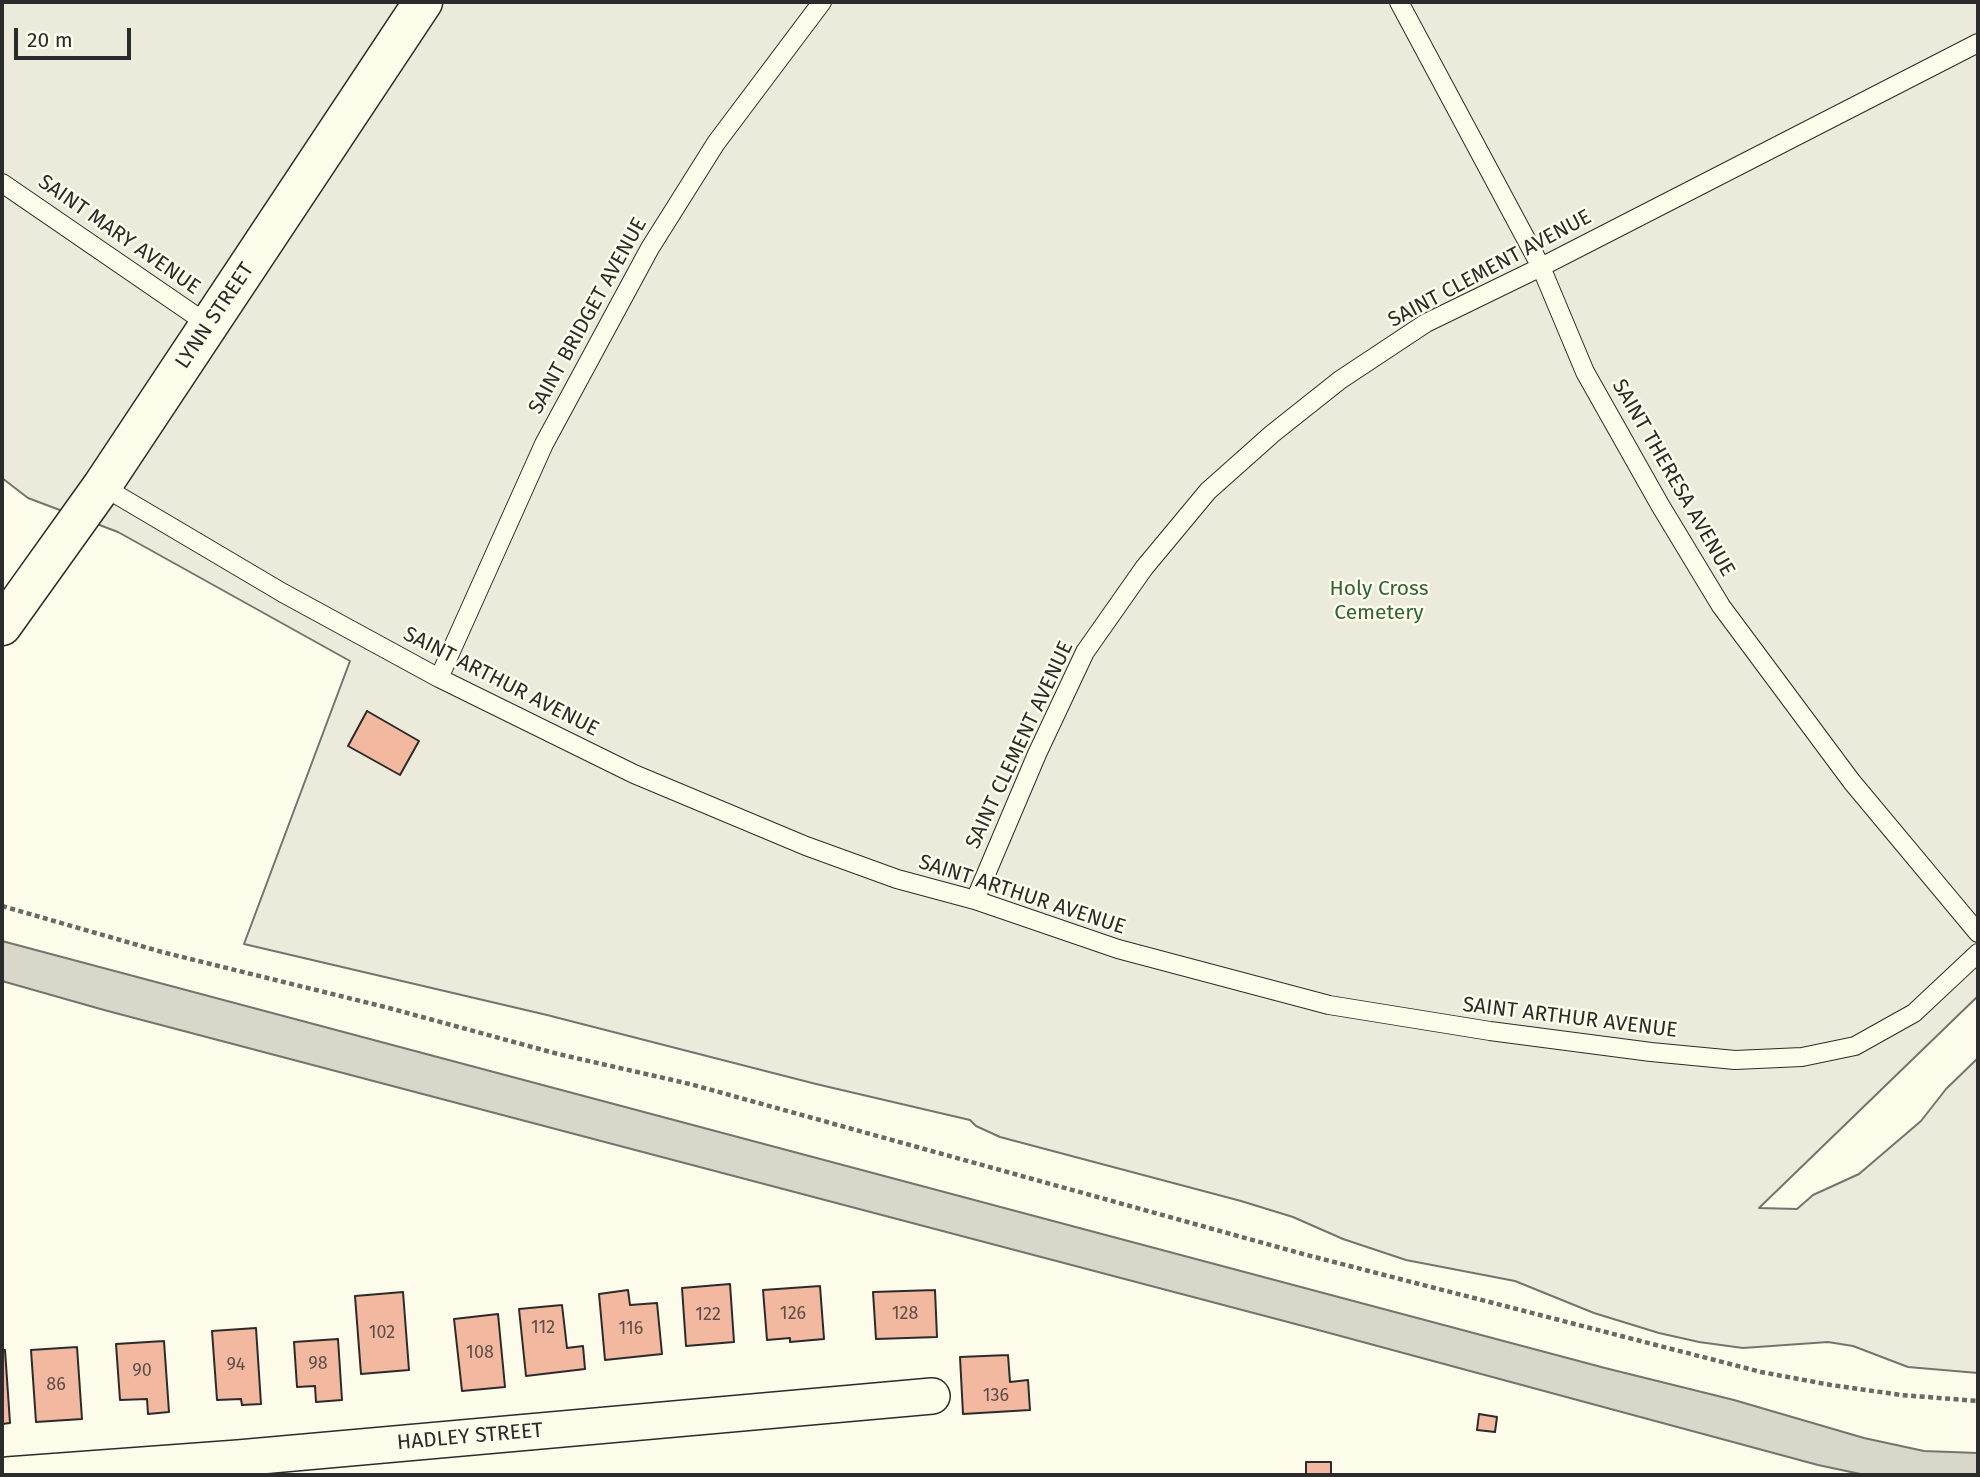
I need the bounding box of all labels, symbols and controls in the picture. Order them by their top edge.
scale bar [18,14,135,58]
text: 20 m [27,27,73,53]
street label: SAINT MARY AVENUE [33,170,205,300]
street label: SAINT CLEMENT AVENUE [1384,205,1596,333]
street label: SAINT BRIDGET AVENUE [524,213,652,419]
street label: LYNN STREET [170,258,260,374]
street label: SAINT THERESA AVENUE [1606,375,1740,581]
park label: Holy Cross Cemetery [1330,576,1428,626]
street label: SAINT ARTHUR AVENUE [399,622,603,742]
street label: SAINT CLEMENT AVENUE [961,637,1079,853]
street label: SAINT ARTHUR AVENUE [915,850,1129,940]
street label: SAINT ARTHUR AVENUE [1461,992,1679,1044]
house number: 126 [780,1303,806,1325]
house number: 128 [892,1303,918,1325]
house number: 122 [695,1304,721,1326]
house number: 112 [531,1317,555,1339]
house number: 116 [619,1318,643,1340]
house number: 102 [369,1322,395,1344]
house number: 108 [466,1342,494,1364]
house number: 98 [308,1353,328,1375]
house number: 94 [227,1354,245,1376]
house number: 90 [132,1360,152,1382]
house number: 86 [46,1374,66,1396]
house number: 136 [983,1385,1009,1407]
street label: HADLEY STREET [396,1418,544,1456]

